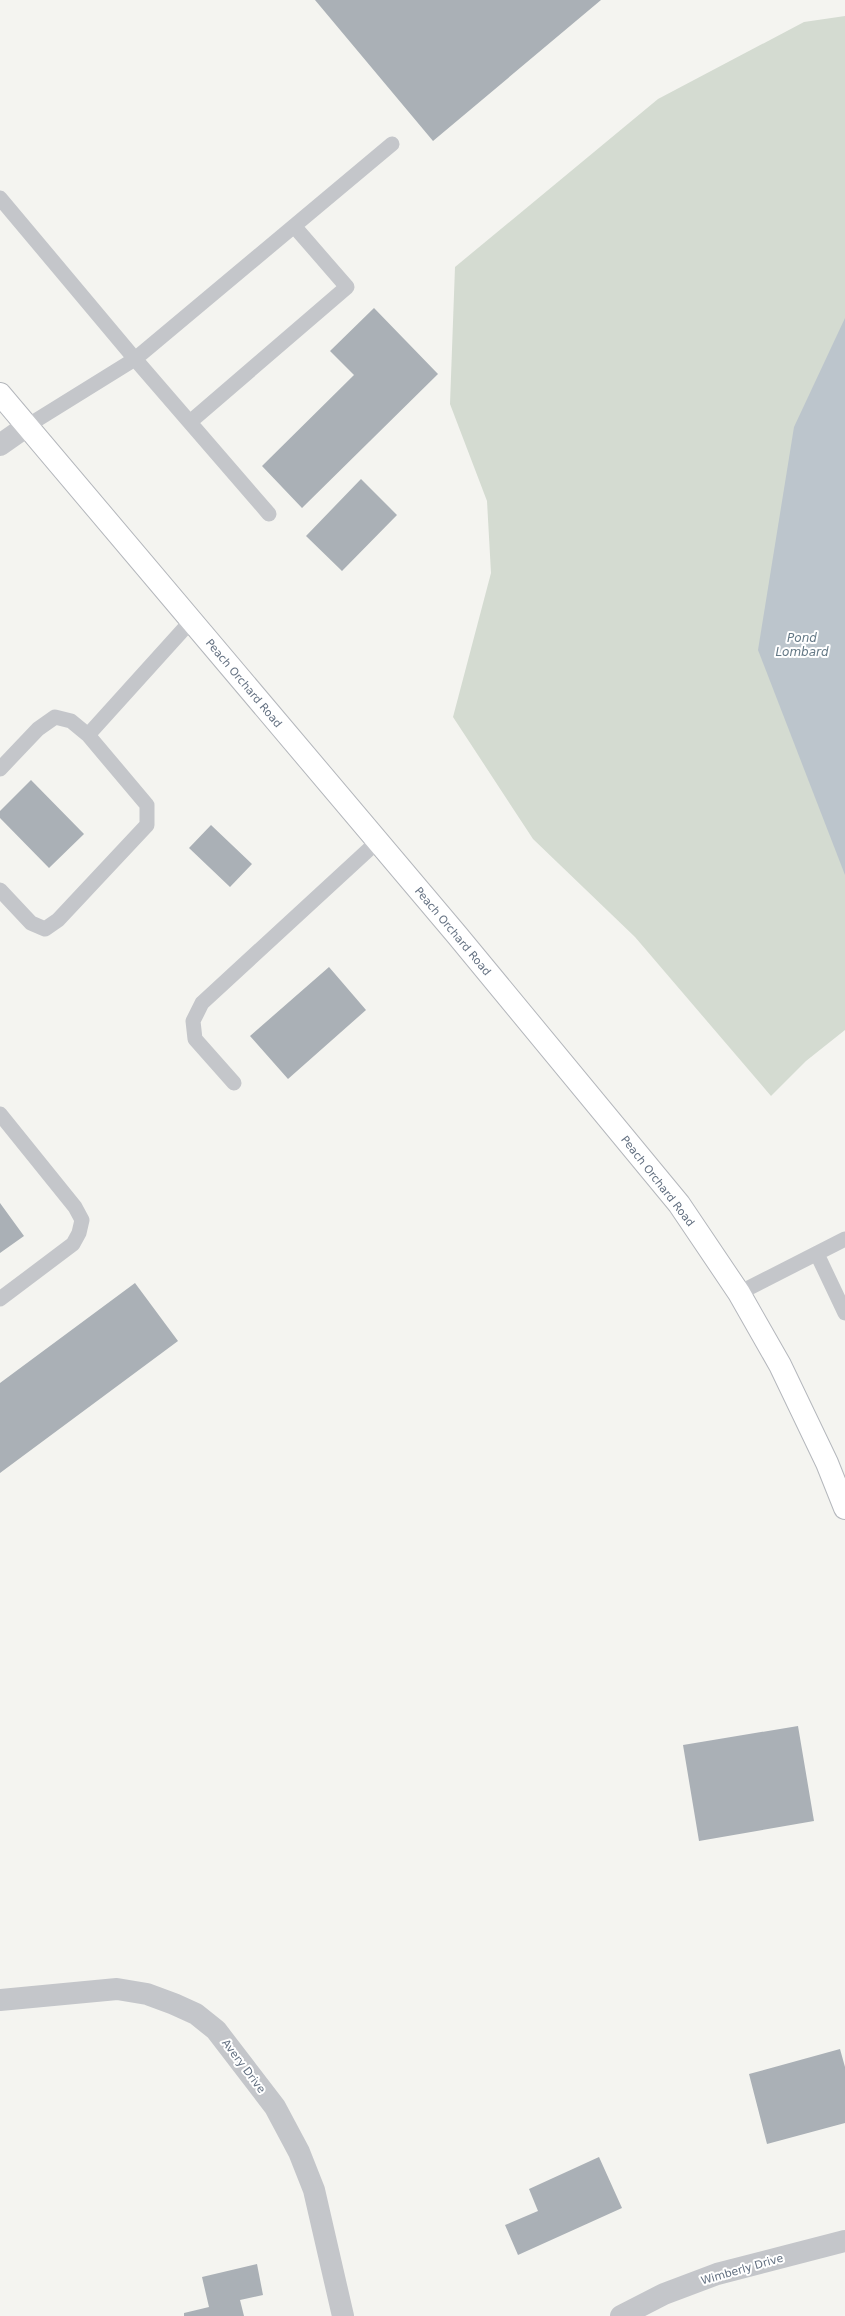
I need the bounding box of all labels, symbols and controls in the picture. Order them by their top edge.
water label: Pond Lombard [775,631,829,659]
street label: Peach Orchard Road [203,636,284,730]
street label: Peach Orchard Road [412,884,493,978]
street label: Peach Orchard Road [618,1133,697,1229]
street label: Avery Drive [219,2037,268,2096]
street label: Wimberly Drive [699,2251,785,2287]

